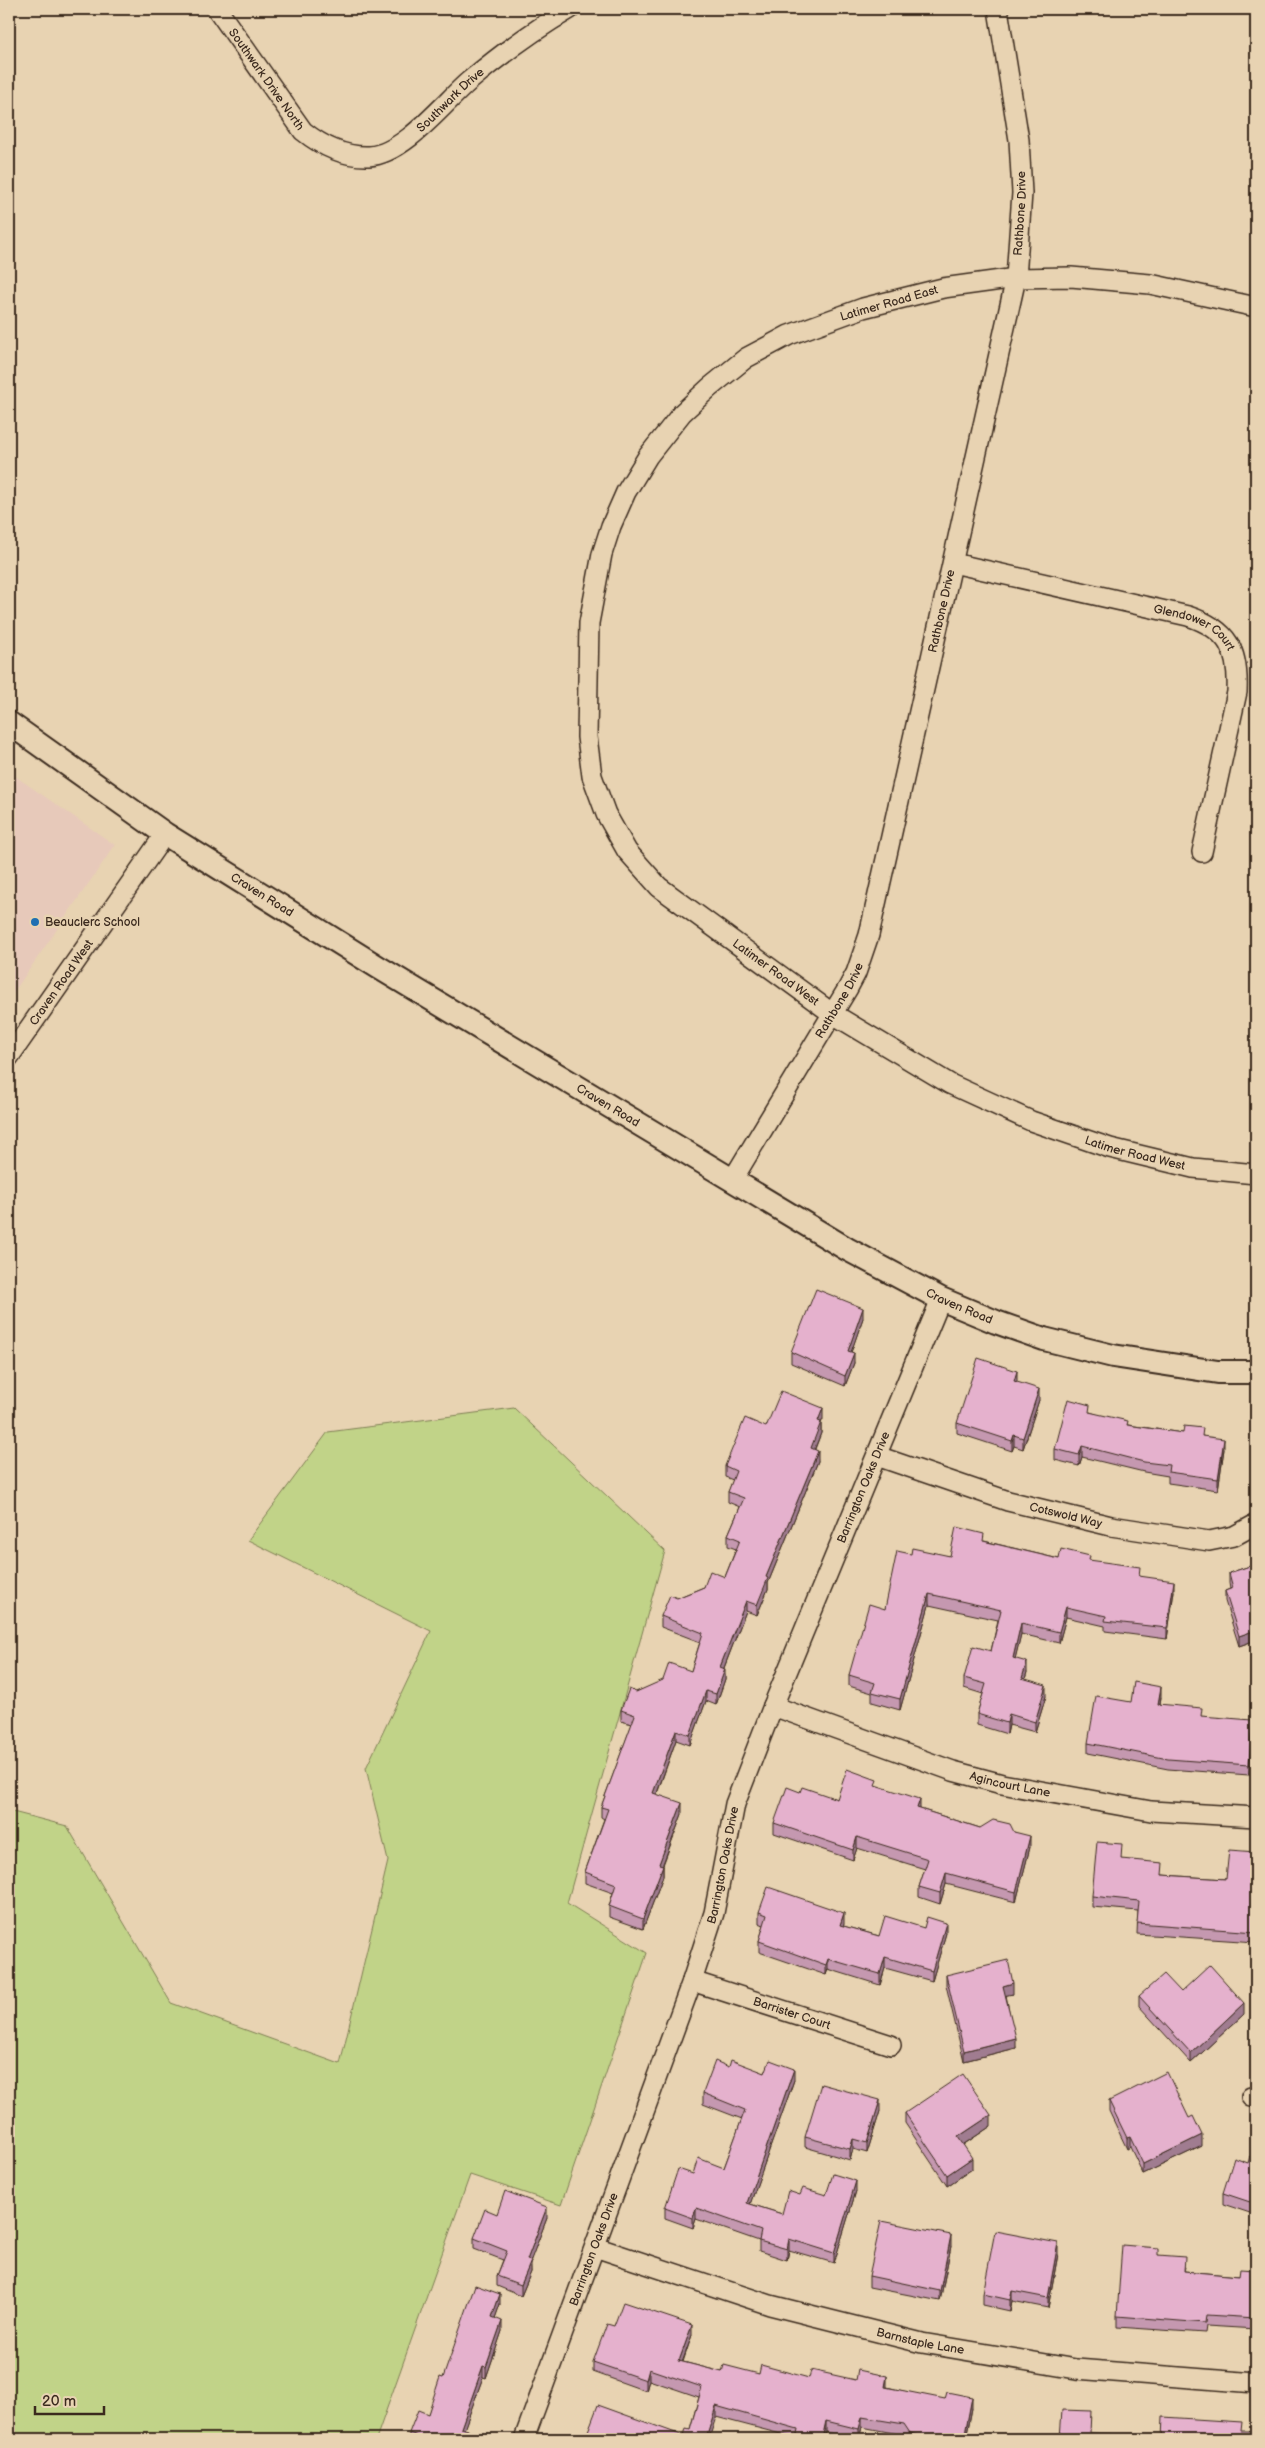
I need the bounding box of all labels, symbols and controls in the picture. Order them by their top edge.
street label: Southwark Drive North [225,26,307,134]
street label: Southwark Drive [414,65,487,136]
street label: Rathbone Drive [1011,171,1030,256]
street label: Latimer Road East [839,282,940,325]
street label: Rathbone Drive [925,568,959,654]
street label: Glendower Court [1152,601,1238,653]
street label: Craven Road [228,870,296,920]
place label: Beauclerc School [45,915,140,930]
marker: Beauclerc School [29,916,41,928]
street label: Latimer Road West [729,936,822,1009]
street label: Craven Road West [26,937,97,1028]
street label: Rathbone Drive [812,961,867,1041]
street label: Craven Road [573,1081,642,1131]
street label: Latimer Road West [1083,1133,1187,1174]
street label: Craven Road [923,1285,995,1328]
street label: Barrington Oaks Drive [834,1429,893,1546]
street label: Cotswold Way [1028,1499,1104,1532]
street label: Agincourt Lane [968,1769,1051,1801]
street label: Barrington Oaks Drive [704,1805,742,1926]
street label: Barrister Court [751,1994,833,2033]
street label: Barrington Oaks Drive [566,2191,622,2308]
street label: Barnstaple Lane [875,2325,965,2358]
scale bar [35,2383,104,2415]
text: 20 m [42,2392,76,2411]

